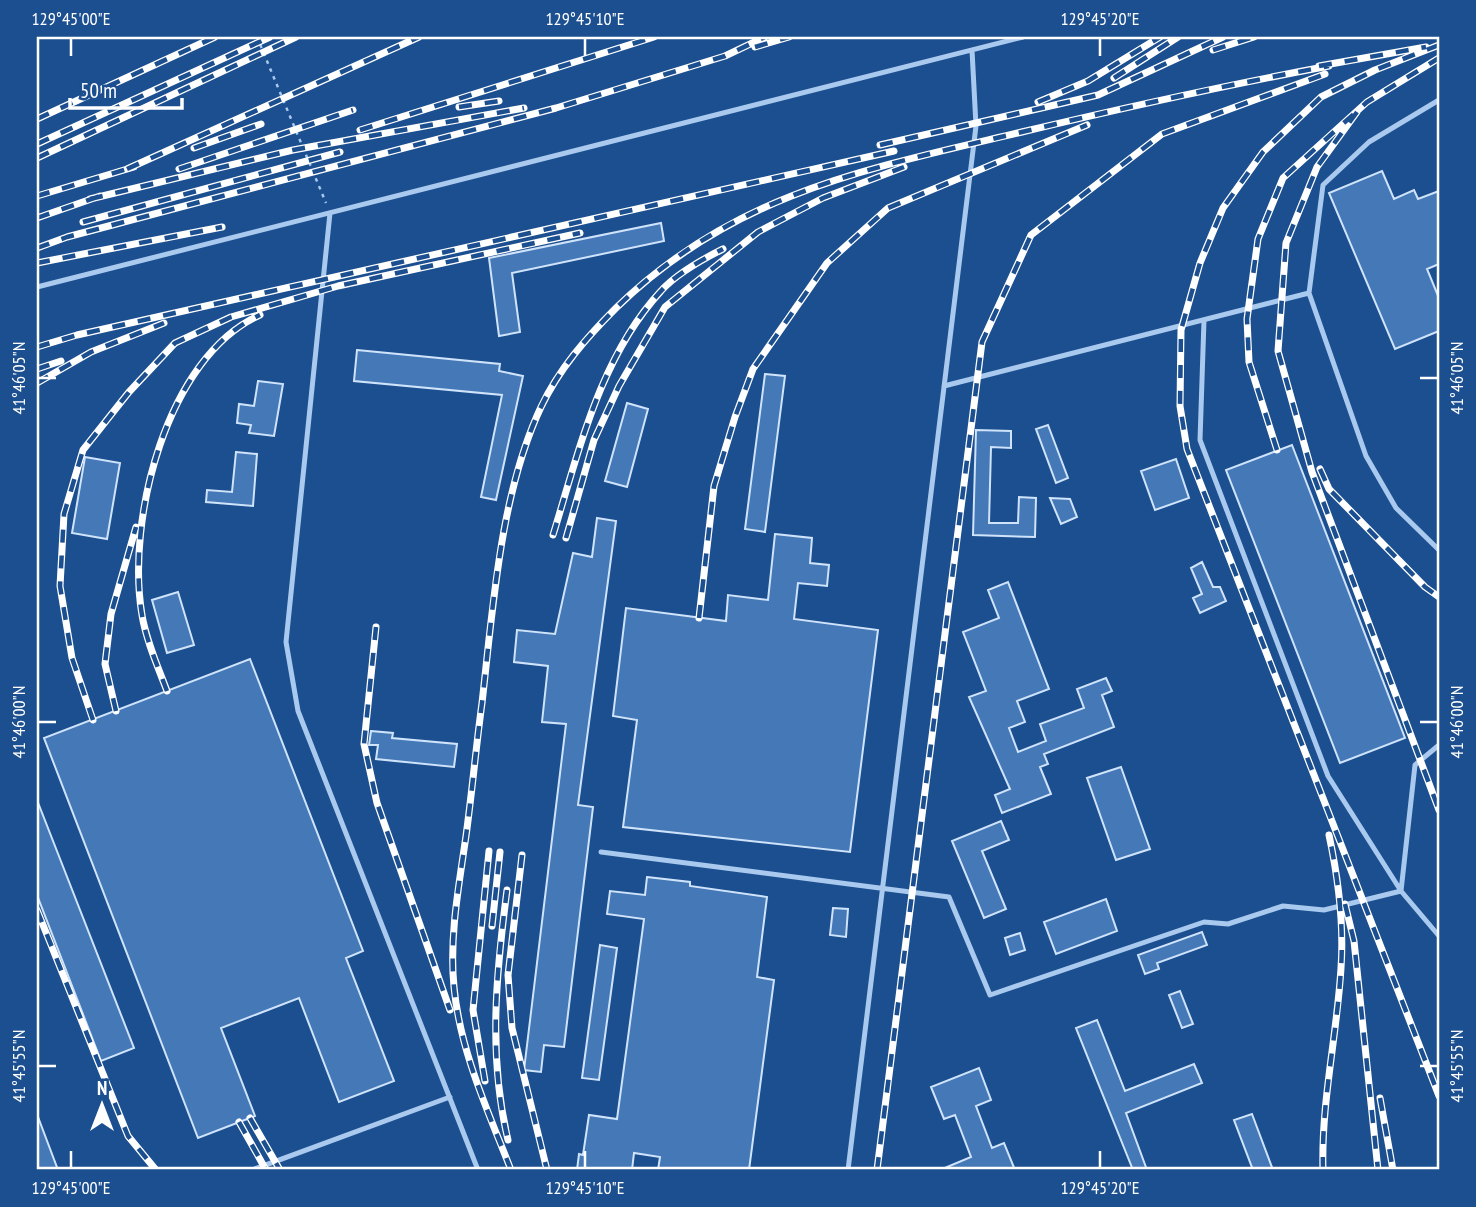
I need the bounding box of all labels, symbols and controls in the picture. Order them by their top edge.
text: 129°45'00"E [32,7,110,30]
text: 129°45'10"E [546,7,624,30]
text: 129°45'20"E [1061,7,1139,30]
scale bar [70,66,182,110]
text: 50 m [80,77,117,104]
text: 41°46'05"N [7,342,30,414]
text: 41°46'05"N [1445,342,1468,414]
text: 41°46'00"N [7,686,30,758]
text: 41°46'00"N [1445,686,1468,758]
text: 41°45'55"N [7,1030,30,1102]
text: 41°45'55"N [1445,1030,1468,1102]
north arrow [66,1070,136,1140]
text: N [97,1076,107,1100]
text: 129°45'00"E [32,1176,110,1199]
text: 129°45'10"E [546,1176,624,1199]
text: 129°45'20"E [1061,1176,1139,1199]

